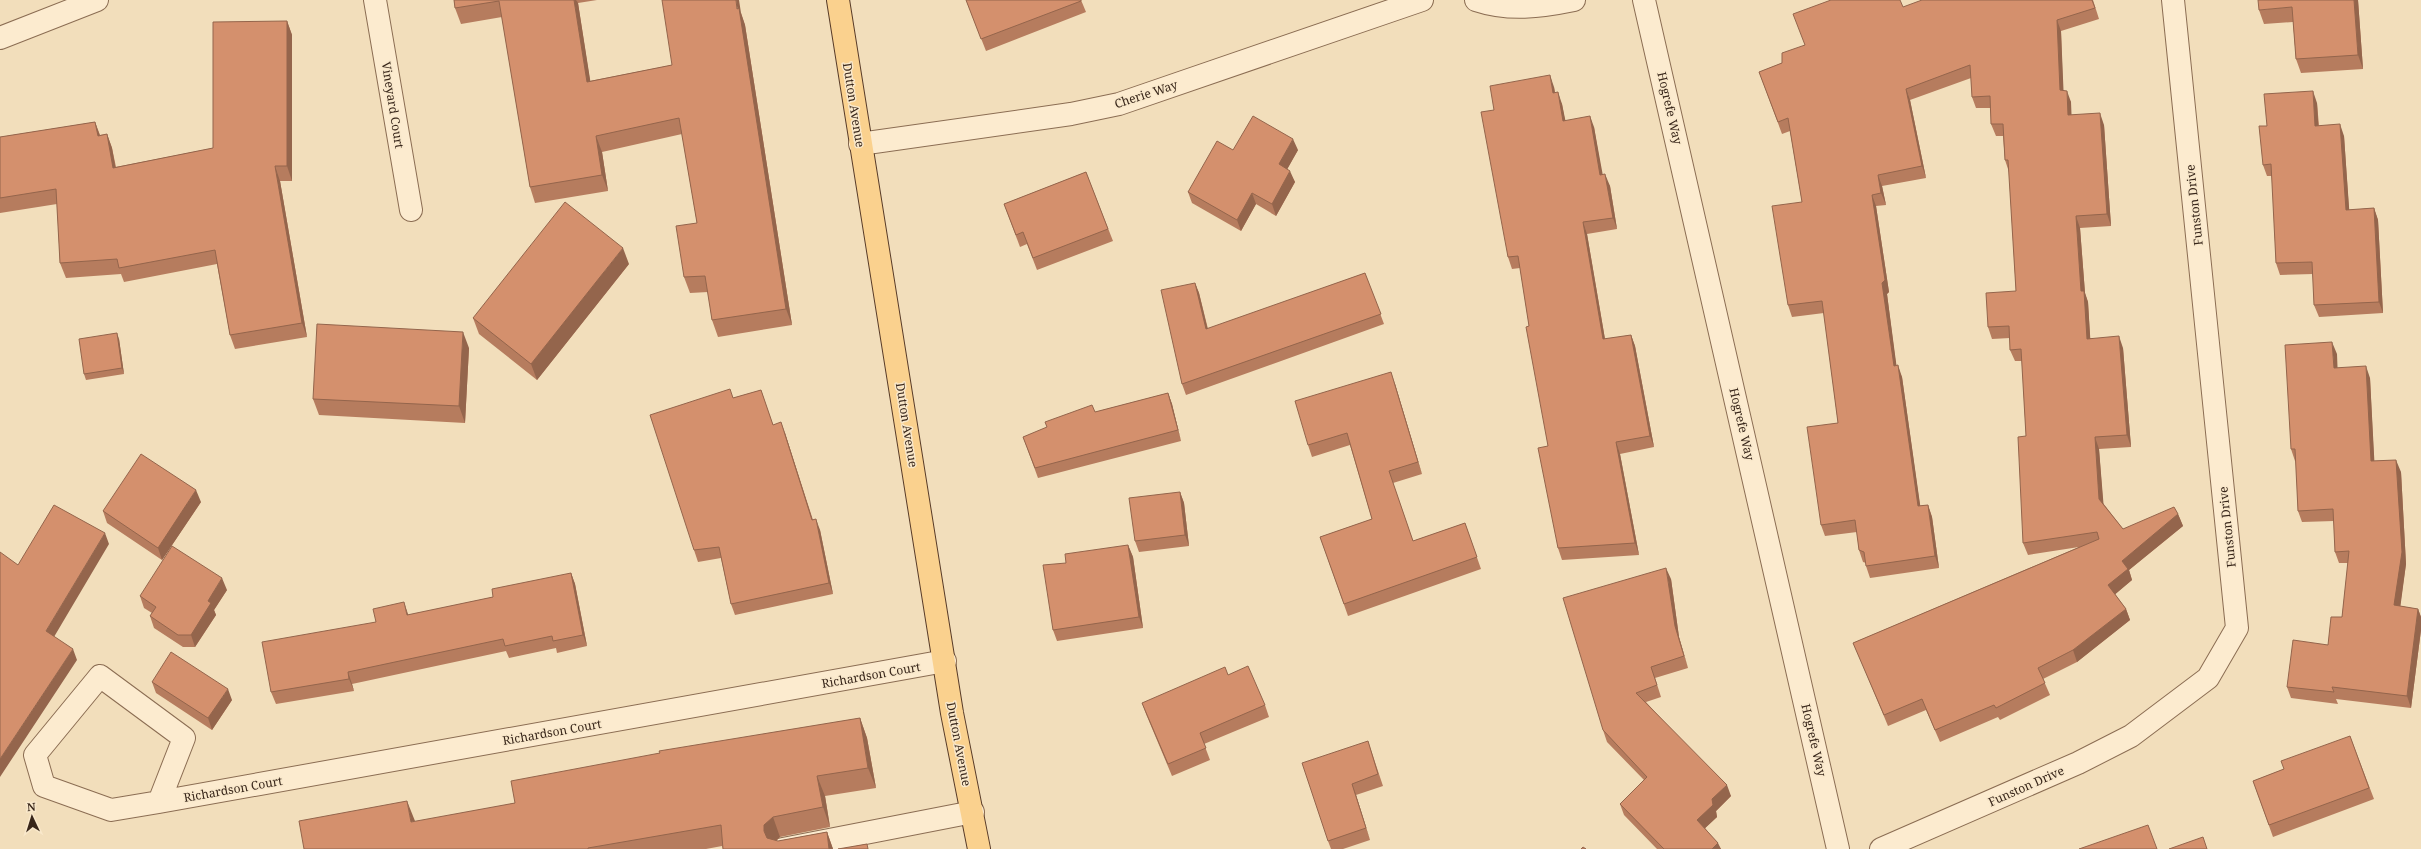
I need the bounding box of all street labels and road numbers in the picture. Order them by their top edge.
street label: Vineyard Court [378,60,408,150]
street label: Dutton Avenue [839,61,869,149]
street label: Hogrefe Way [1653,70,1687,146]
street label: Cherie Way [1112,76,1180,112]
street label: Funston Drive [2181,164,2207,246]
street label: Dutton Avenue [892,381,922,469]
street label: Hogrefe Way [1725,386,1759,462]
street label: Funston Drive [2214,486,2240,568]
street label: Richardson Court [820,658,922,692]
street label: Dutton Avenue [943,700,975,788]
street label: Hogrefe Way [1797,702,1831,778]
street label: Richardson Court [501,715,603,749]
street label: Funston Drive [1985,762,2067,810]
street label: Richardson Court [182,772,284,806]

